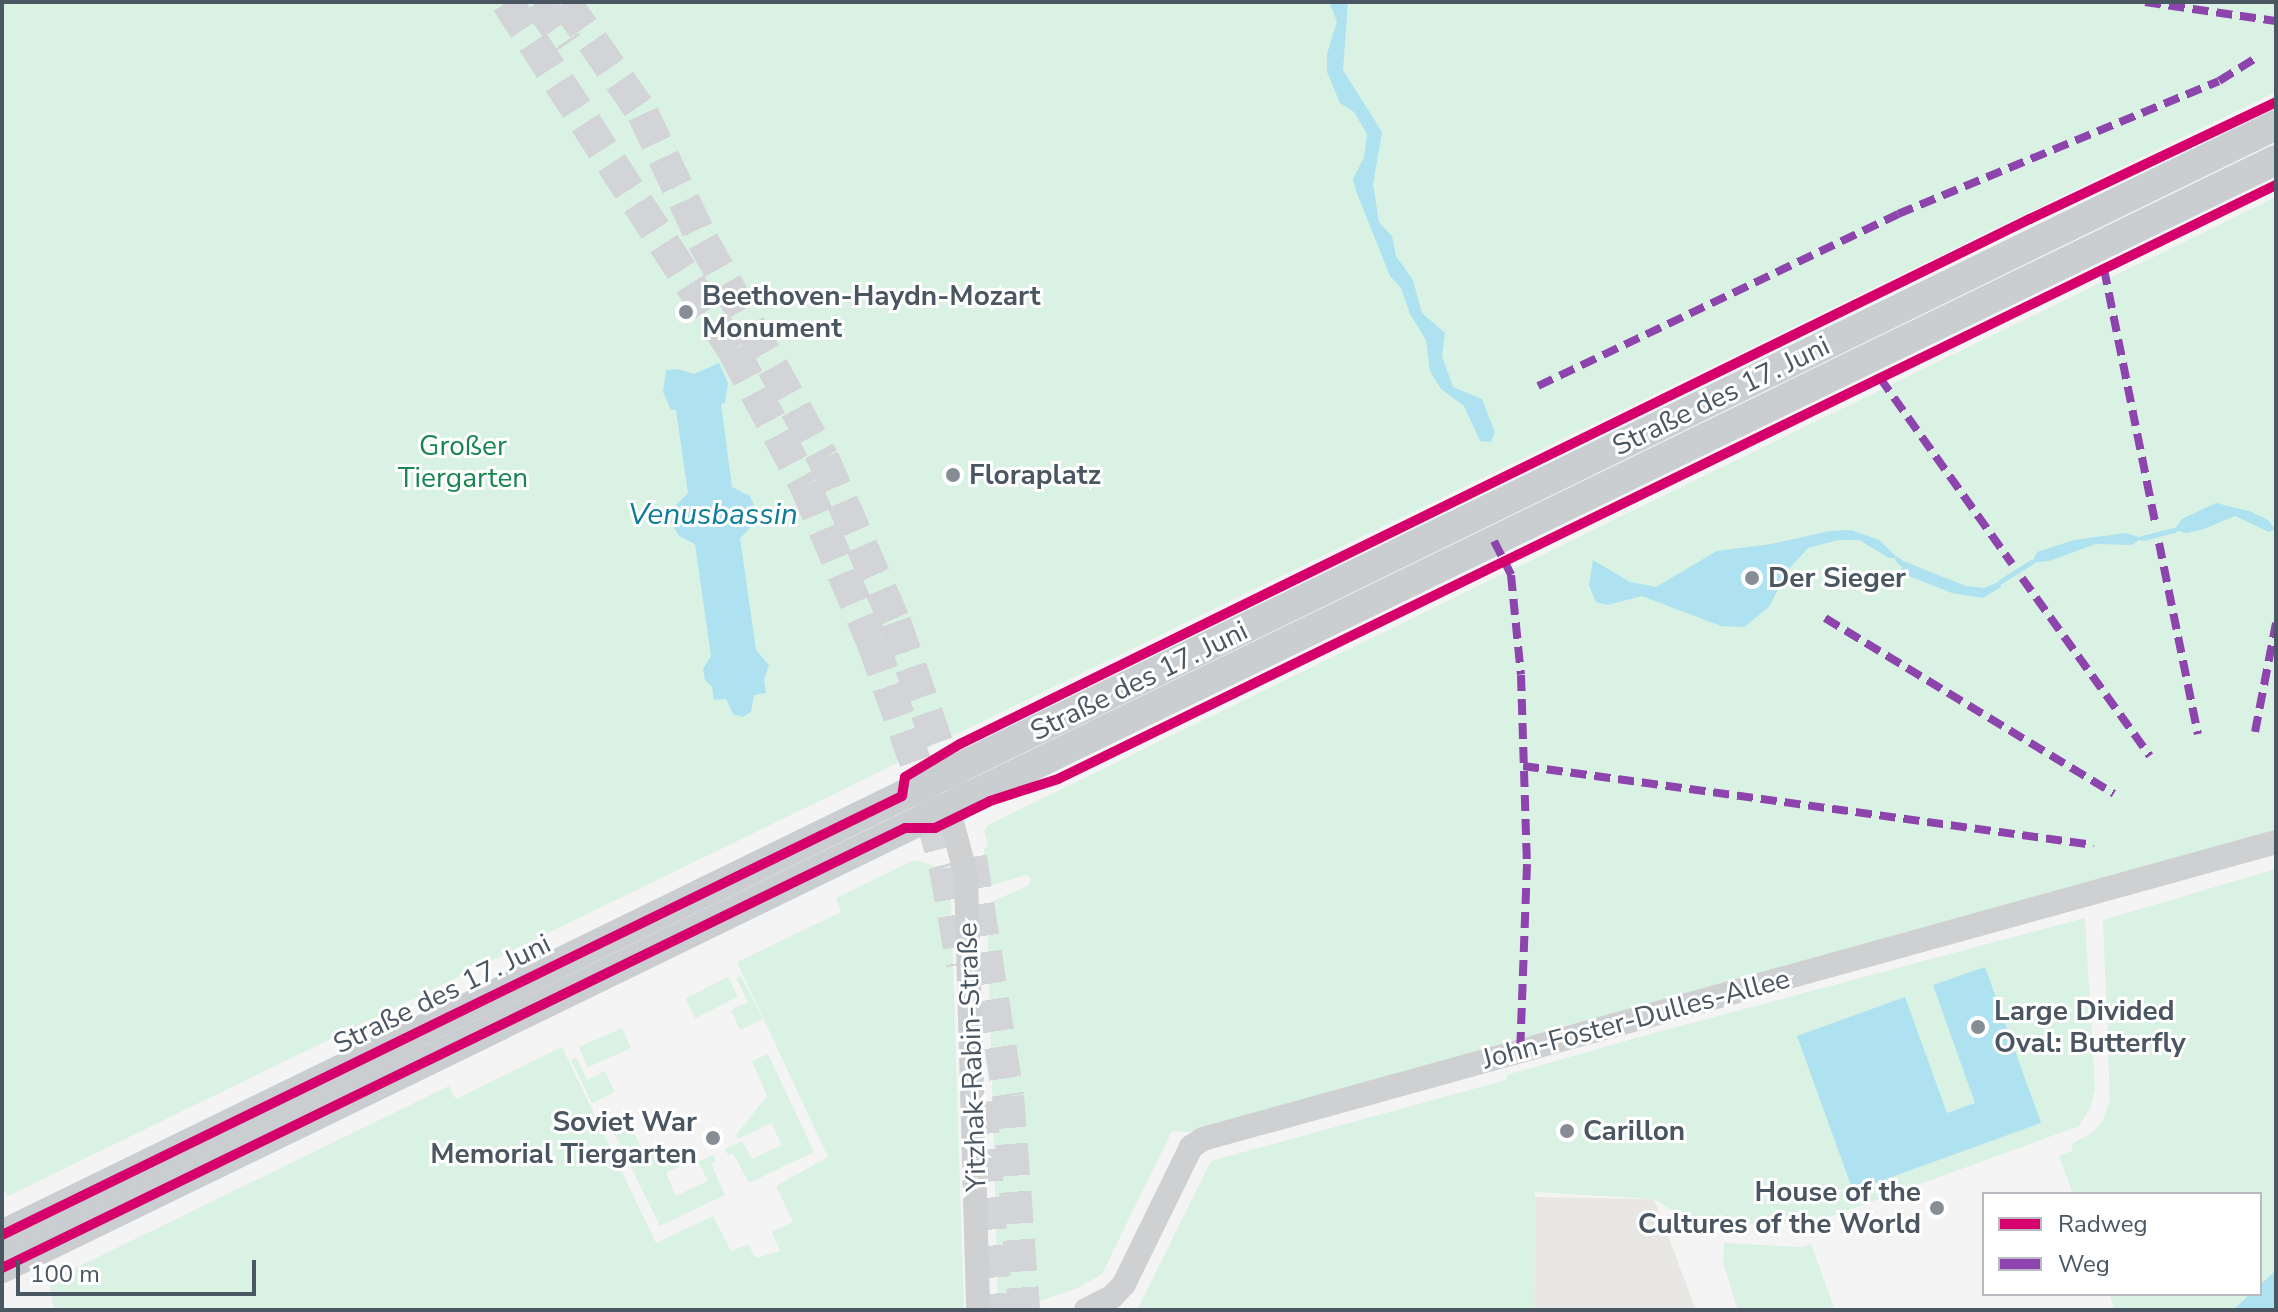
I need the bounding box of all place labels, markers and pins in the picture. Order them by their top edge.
place label: Beethoven-Haydn-Mozart Monument [702,279,1040,345]
marker: Beethoven-Haydn-Mozart Monument [677,303,695,321]
place label: Floraplatz [969,458,1101,492]
marker: Floraplatz [944,466,962,484]
place label: Der Sieger [1768,561,1906,595]
marker: Der Sieger [1743,569,1761,587]
place label: Large Divided Oval: Butterfly [1994,994,2186,1060]
marker: Large Divided Oval: Butterfly [1969,1018,1987,1036]
place label: Soviet War Memorial Tiergarten [430,1105,697,1171]
place label: Carillon [1583,1114,1685,1148]
marker: Carillon [1558,1122,1576,1140]
marker: Soviet War Memorial Tiergarten [704,1129,722,1147]
place label: House of the Cultures of the World [1638,1175,1921,1241]
marker: House of the Cultures of the World [1928,1199,1946,1217]

